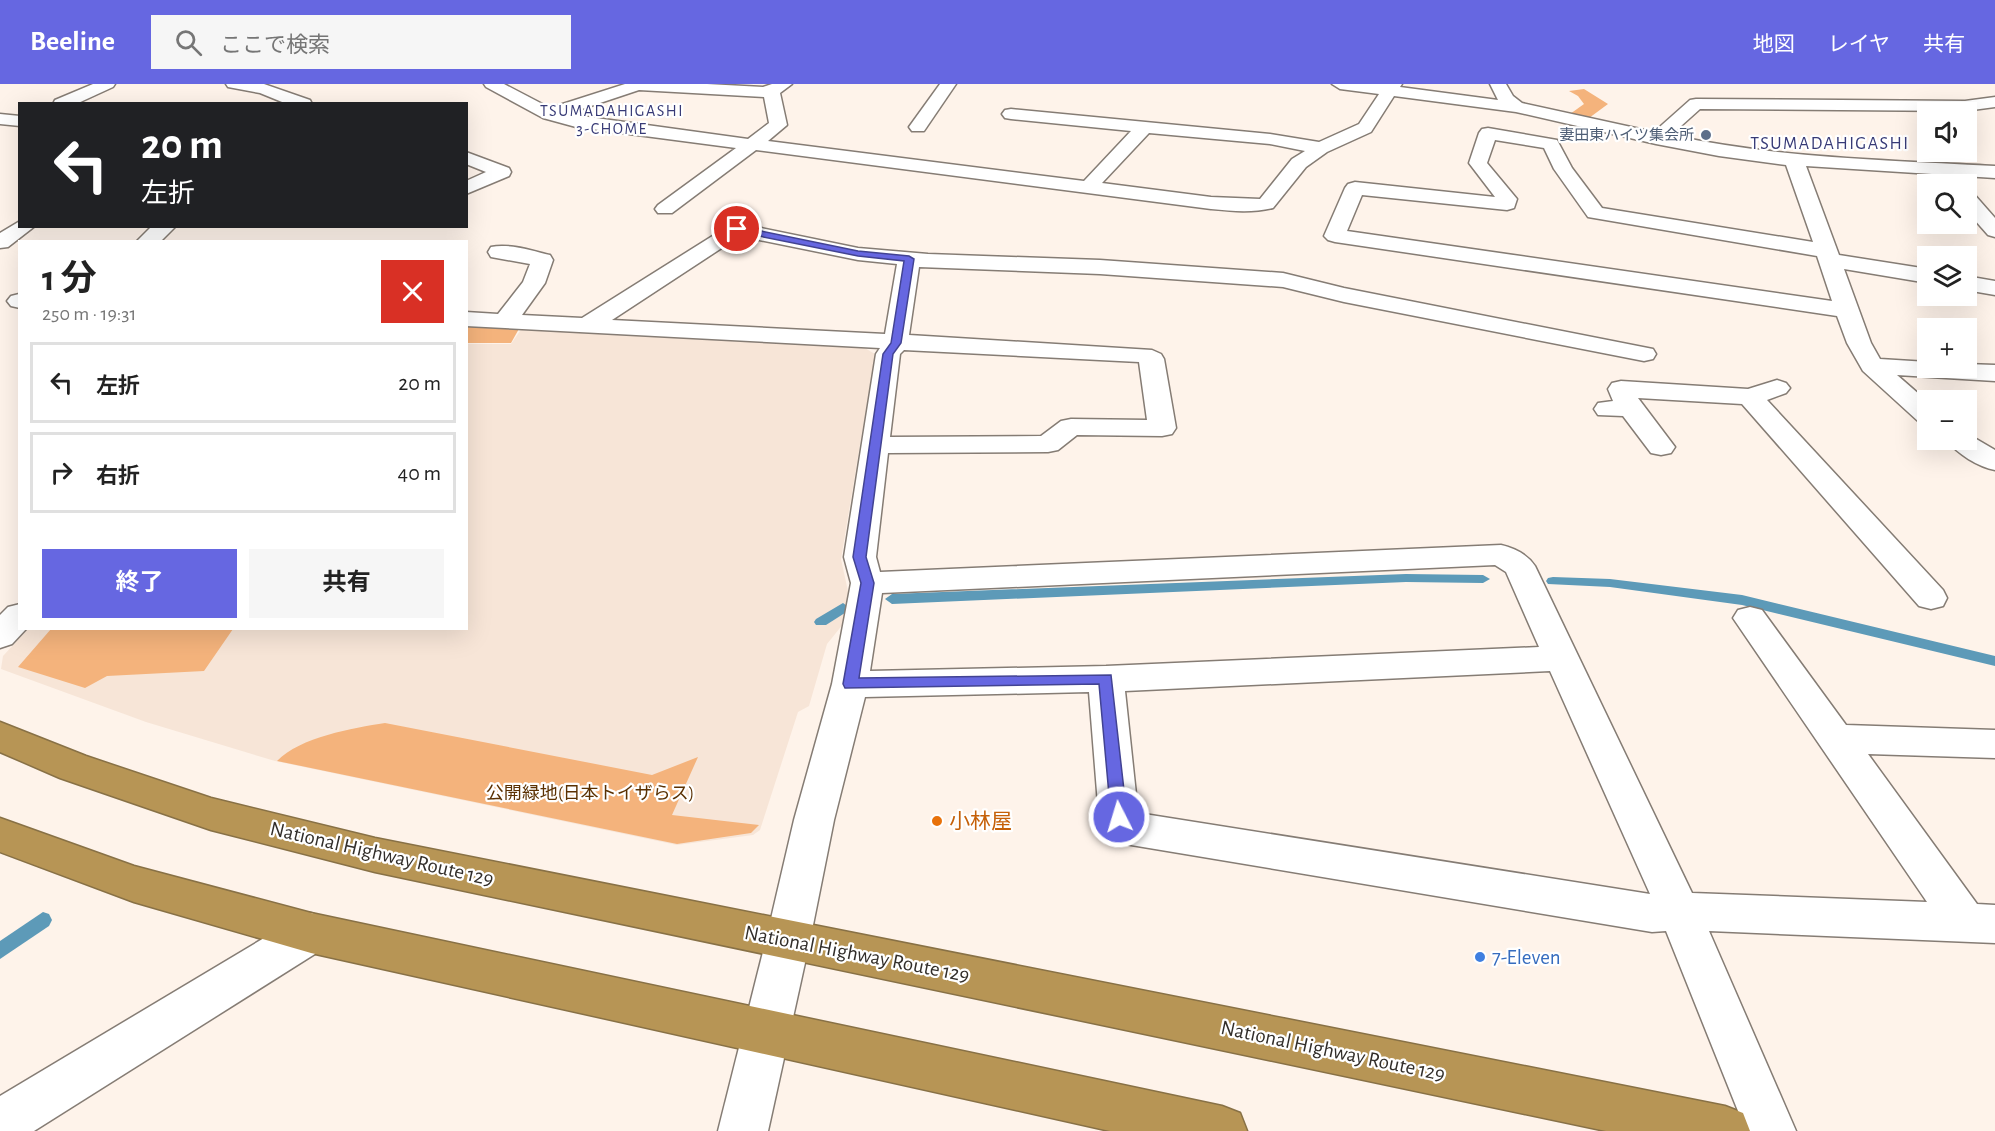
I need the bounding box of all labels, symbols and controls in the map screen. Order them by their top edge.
search box [151,15,571,69]
icon: search [172,26,205,59]
text: Beeline [30,28,115,56]
text: ここで検索 [220,34,330,56]
text: 地図 [1753,34,1795,55]
text: レイヤ [1828,34,1890,55]
text: 共有 [1923,34,1965,55]
map controls [1917,102,1977,450]
button: sound [1917,102,1977,162]
district label: TSUMADAHIGASHI 3-CHOME [540,103,684,137]
text: 20 m [141,124,223,166]
icon: left [42,126,120,204]
place label: 妻田東ハイツ集会所 [1559,127,1694,143]
marker: 妻田東ハイツ集会所 [1699,128,1713,142]
district label: TSUMADAHIGASHI [1750,135,1910,153]
button: search [1917,174,1977,234]
text: 左折 [141,180,195,207]
pin [711,203,762,254]
icon: arrive [720,212,753,245]
button: layers [1917,246,1977,306]
button: close [381,260,444,323]
text: 1 分 [42,261,96,297]
text: 250 m · 19:31 [42,304,136,324]
button: + [1917,318,1977,378]
icon: left [45,366,78,399]
text: 20 m [398,372,441,394]
text: 左折 [96,375,140,397]
button: − [1917,390,1977,450]
icon: right [45,456,78,489]
text: 40 m [398,462,441,484]
text: 右折 [96,465,140,487]
button: 終了 [42,549,237,618]
button: 共有 [249,549,444,618]
park label: 公開緑地(日本トイザらス) [486,784,694,803]
position arrow [1087,785,1151,849]
place label: 小林屋 [949,810,1012,832]
marker: 小林屋 [930,814,944,828]
street label: National Highway Route 129 [268,818,496,890]
street label: National Highway Route 129 [743,922,971,986]
place label: 7-Eleven [1492,947,1561,968]
marker: 7-Eleven [1473,950,1487,964]
street label: National Highway Route 129 [1219,1017,1447,1085]

